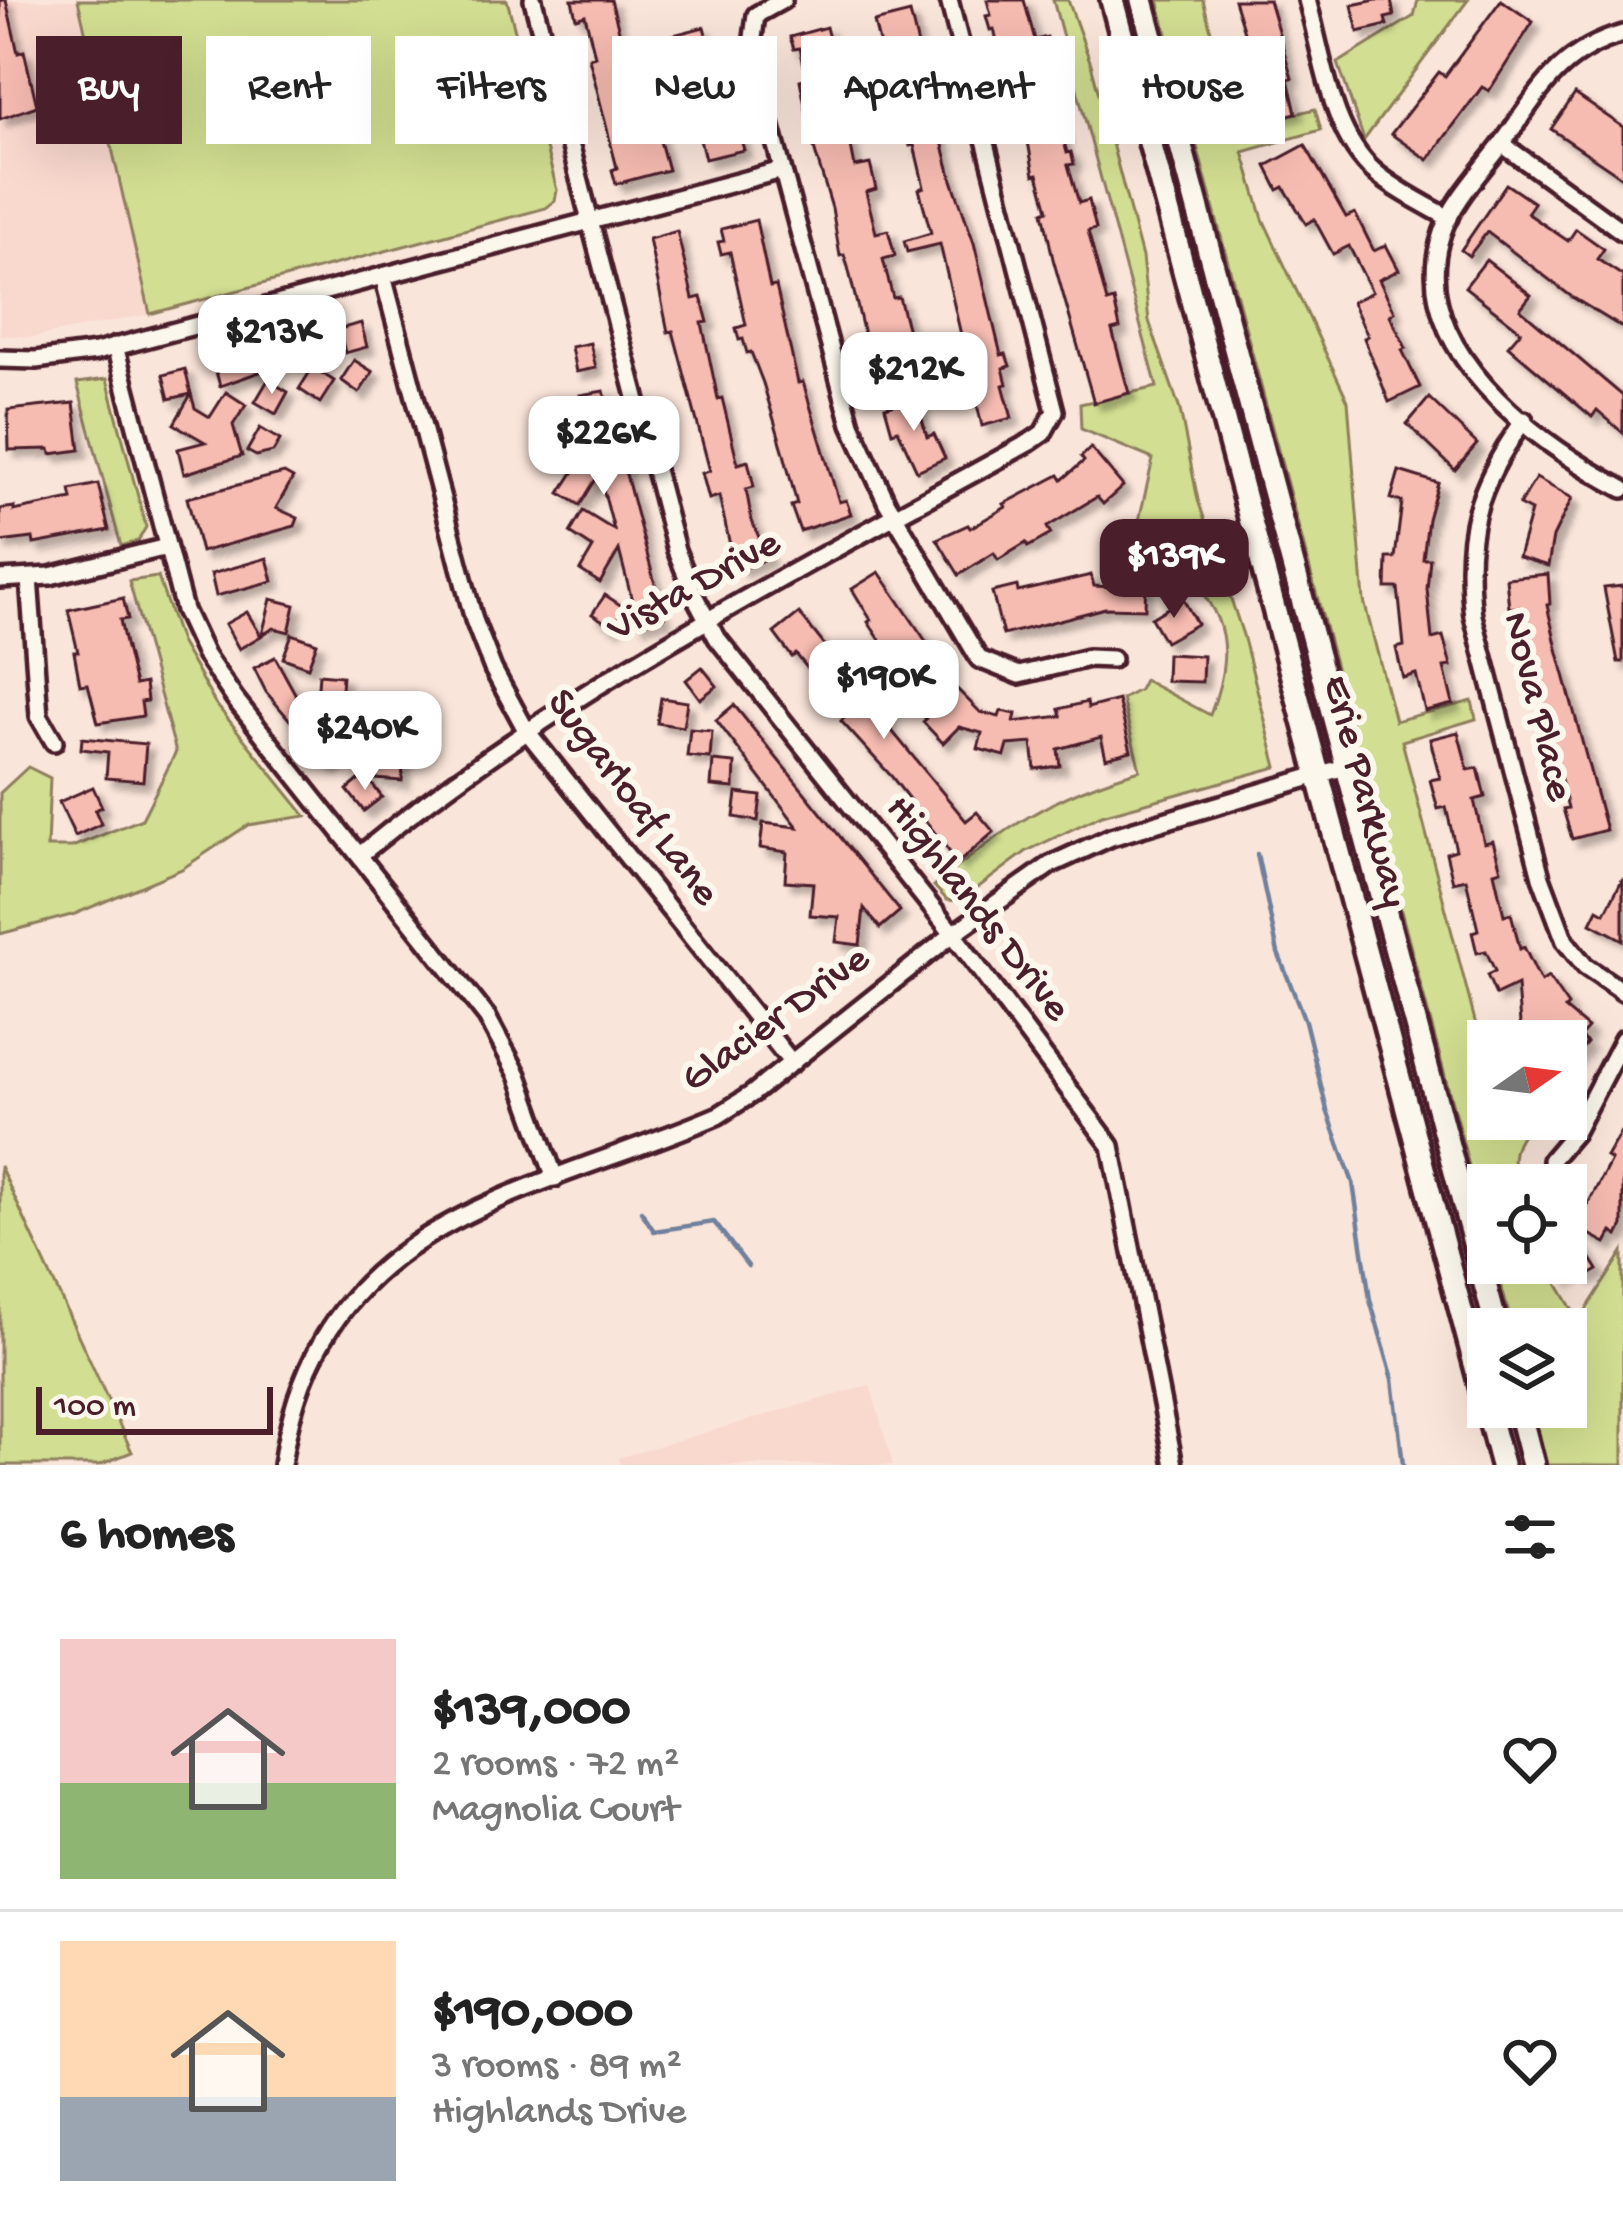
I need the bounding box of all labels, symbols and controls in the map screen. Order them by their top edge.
chip: Buy [36,36,182,144]
chip: Rent [206,36,371,144]
chip: Filters [395,36,588,144]
chip: New [612,36,777,144]
chip: Apartment [801,36,1075,144]
chip: House [1099,36,1285,144]
pin: $213K [188,295,356,397]
text: $213K [225,311,319,357]
pin: $212K [830,332,998,434]
text: $212K [868,348,961,394]
pin: $226K [520,396,688,498]
text: $226K [555,412,653,458]
pin: $139K [1090,519,1258,621]
street label: Vista Drive [599,520,791,656]
text: $139K [1127,535,1221,581]
street label: Nova Place [1488,608,1582,808]
pin: $190K [800,640,968,742]
text: $190K [836,656,932,702]
street label: Erie Parkway [1308,671,1418,913]
street label: Sugarloaf Lane [534,681,729,918]
pin: $240K [281,691,449,793]
text: $240K [316,707,414,753]
street label: Highlands Drive [872,787,1080,1034]
street label: Glacier Drive [673,936,882,1106]
north arrow [1467,1020,1587,1140]
map controls [1467,1020,1587,1428]
button: locate [1467,1164,1587,1284]
button: layers [1467,1308,1587,1428]
scale bar [36,1381,273,1434]
text: 100 m [54,1389,136,1427]
icon: filters [1497,1504,1563,1570]
text: 6 homes [60,1507,233,1567]
text: $139,000 [432,1683,630,1743]
icon: home [156,1687,300,1831]
icon: heart [1497,1726,1563,1792]
text: 2 rooms · 72 m² [432,1743,679,1789]
text: Magnolia Court [432,1789,679,1835]
text: $190,000 [432,1985,633,2045]
icon: home [156,1989,300,2133]
icon: heart [1497,2028,1563,2094]
text: 3 rooms · 89 m² [432,2045,682,2091]
text: Highlands Drive [432,2091,686,2137]

